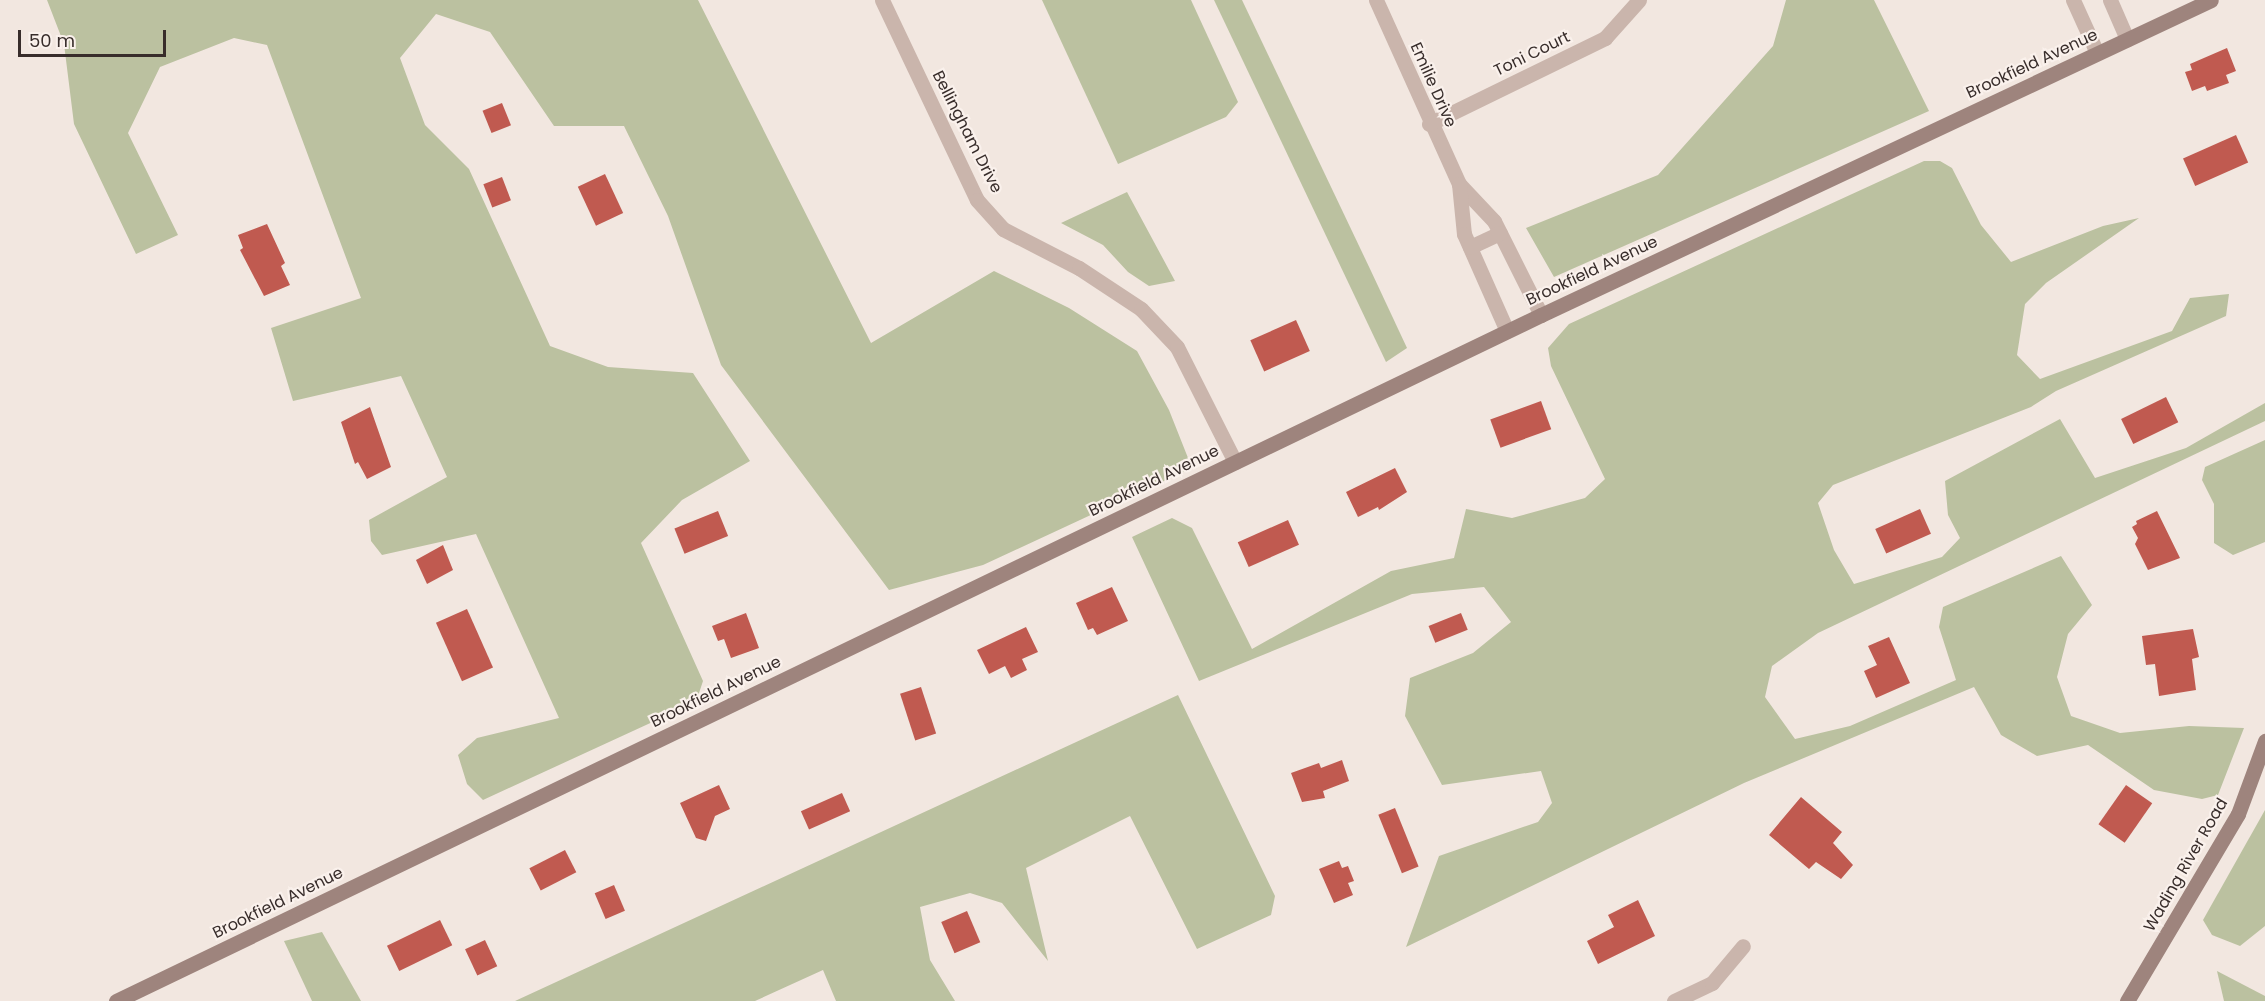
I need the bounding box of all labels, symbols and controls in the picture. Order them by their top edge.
scale bar [21,18,170,56]
street label: Brookfield Avenue [1963,25,2101,103]
street label: Toni Court [1491,27,1573,81]
text: 50 m [29,28,75,53]
street label: Emilie Drive [1406,40,1460,130]
street label: Bellingham Drive [928,68,1006,196]
street label: Brookfield Avenue [1523,232,1661,310]
street label: Brookfield Avenue [1086,441,1222,521]
street label: Brookfield Avenue [648,652,784,732]
street label: Wading River Road [2140,795,2232,935]
street label: Brookfield Avenue [210,863,346,943]

